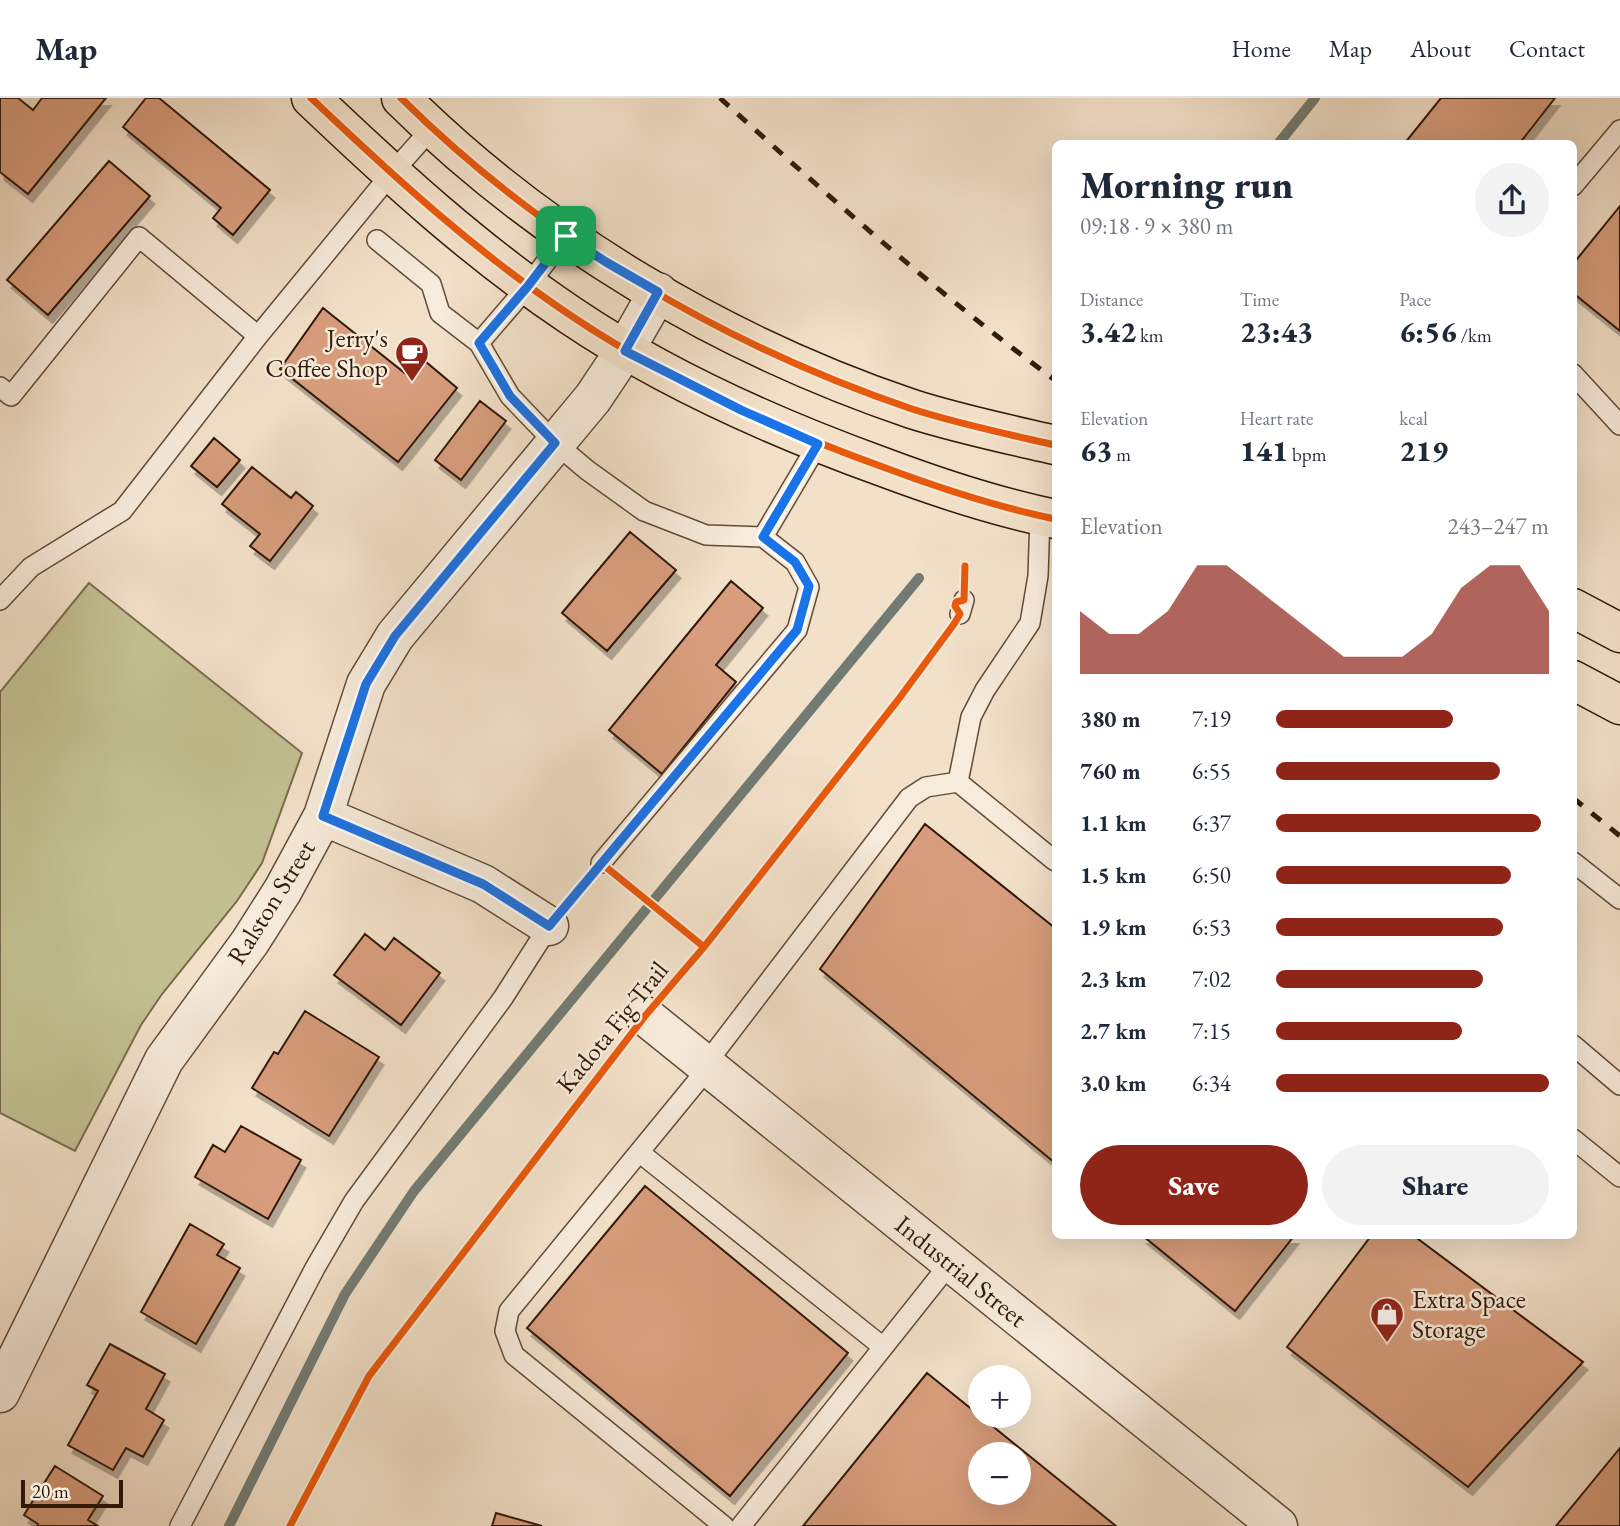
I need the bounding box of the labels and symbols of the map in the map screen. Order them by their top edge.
pin [536,206,596,266]
place label: Jerry's Coffee Shop [265,321,388,385]
cafe icon: Jerry's Coffee Shop [393,334,431,383]
street label: Ralston Street [219,833,323,971]
street label: Kadota Fig Trail [548,954,676,1100]
street label: Industrial Street [888,1207,1034,1335]
place label: Extra Space Storage [1412,1282,1526,1346]
shop icon: Extra Space Storage [1368,1295,1406,1344]
scale bar [21,1477,122,1509]

